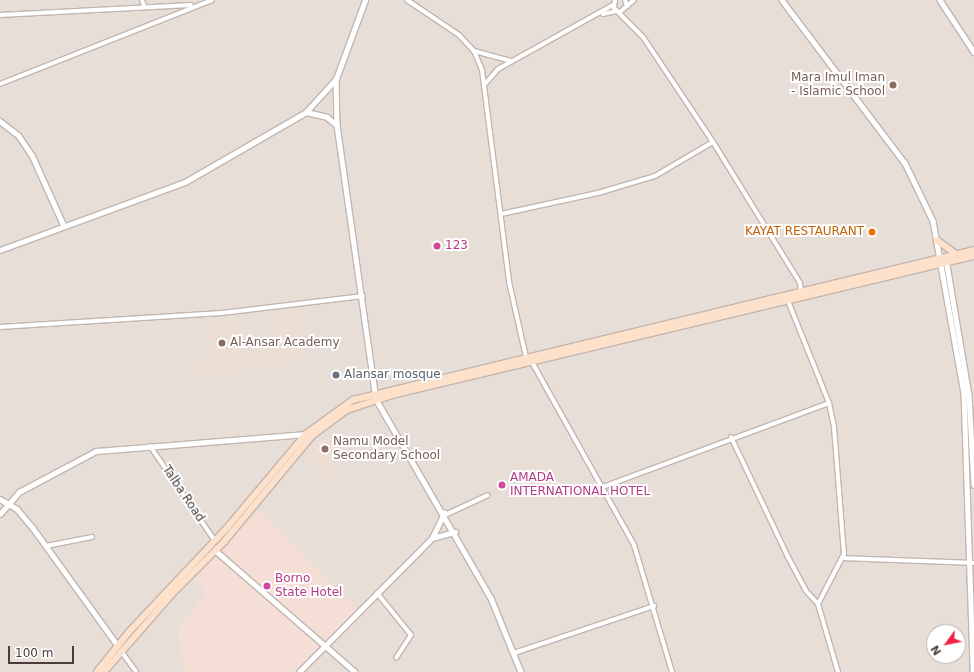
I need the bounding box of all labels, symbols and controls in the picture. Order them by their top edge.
place label: Mara Imul Iman - Islamic School [791,71,885,99]
marker: Mara Imul Iman - Islamic School [888,80,898,90]
place label: KAYAT RESTAURANT [745,225,864,239]
marker: KAYAT RESTAURANT [867,227,877,237]
place label: 123 [445,239,468,253]
marker: 123 [432,241,442,251]
place label: Al-Ansar Academy [230,336,340,350]
marker: Al-Ansar Academy [217,338,227,348]
place label: Alansar mosque [344,368,441,382]
marker: Alansar mosque [331,370,341,380]
place label: Namu Model Secondary School [333,435,440,463]
marker: Namu Model Secondary School [320,444,330,454]
street label: Talba Road [159,463,207,525]
place label: AMADA INTERNATIONAL HOTEL [510,471,650,499]
marker: AMADA INTERNATIONAL HOTEL [497,480,507,490]
place label: Borno State Hotel [275,572,342,600]
marker: Borno State Hotel [262,581,272,591]
north arrow [926,624,966,664]
scale bar [10,638,76,664]
text: N [928,643,944,658]
text: 100 m [15,646,53,660]

